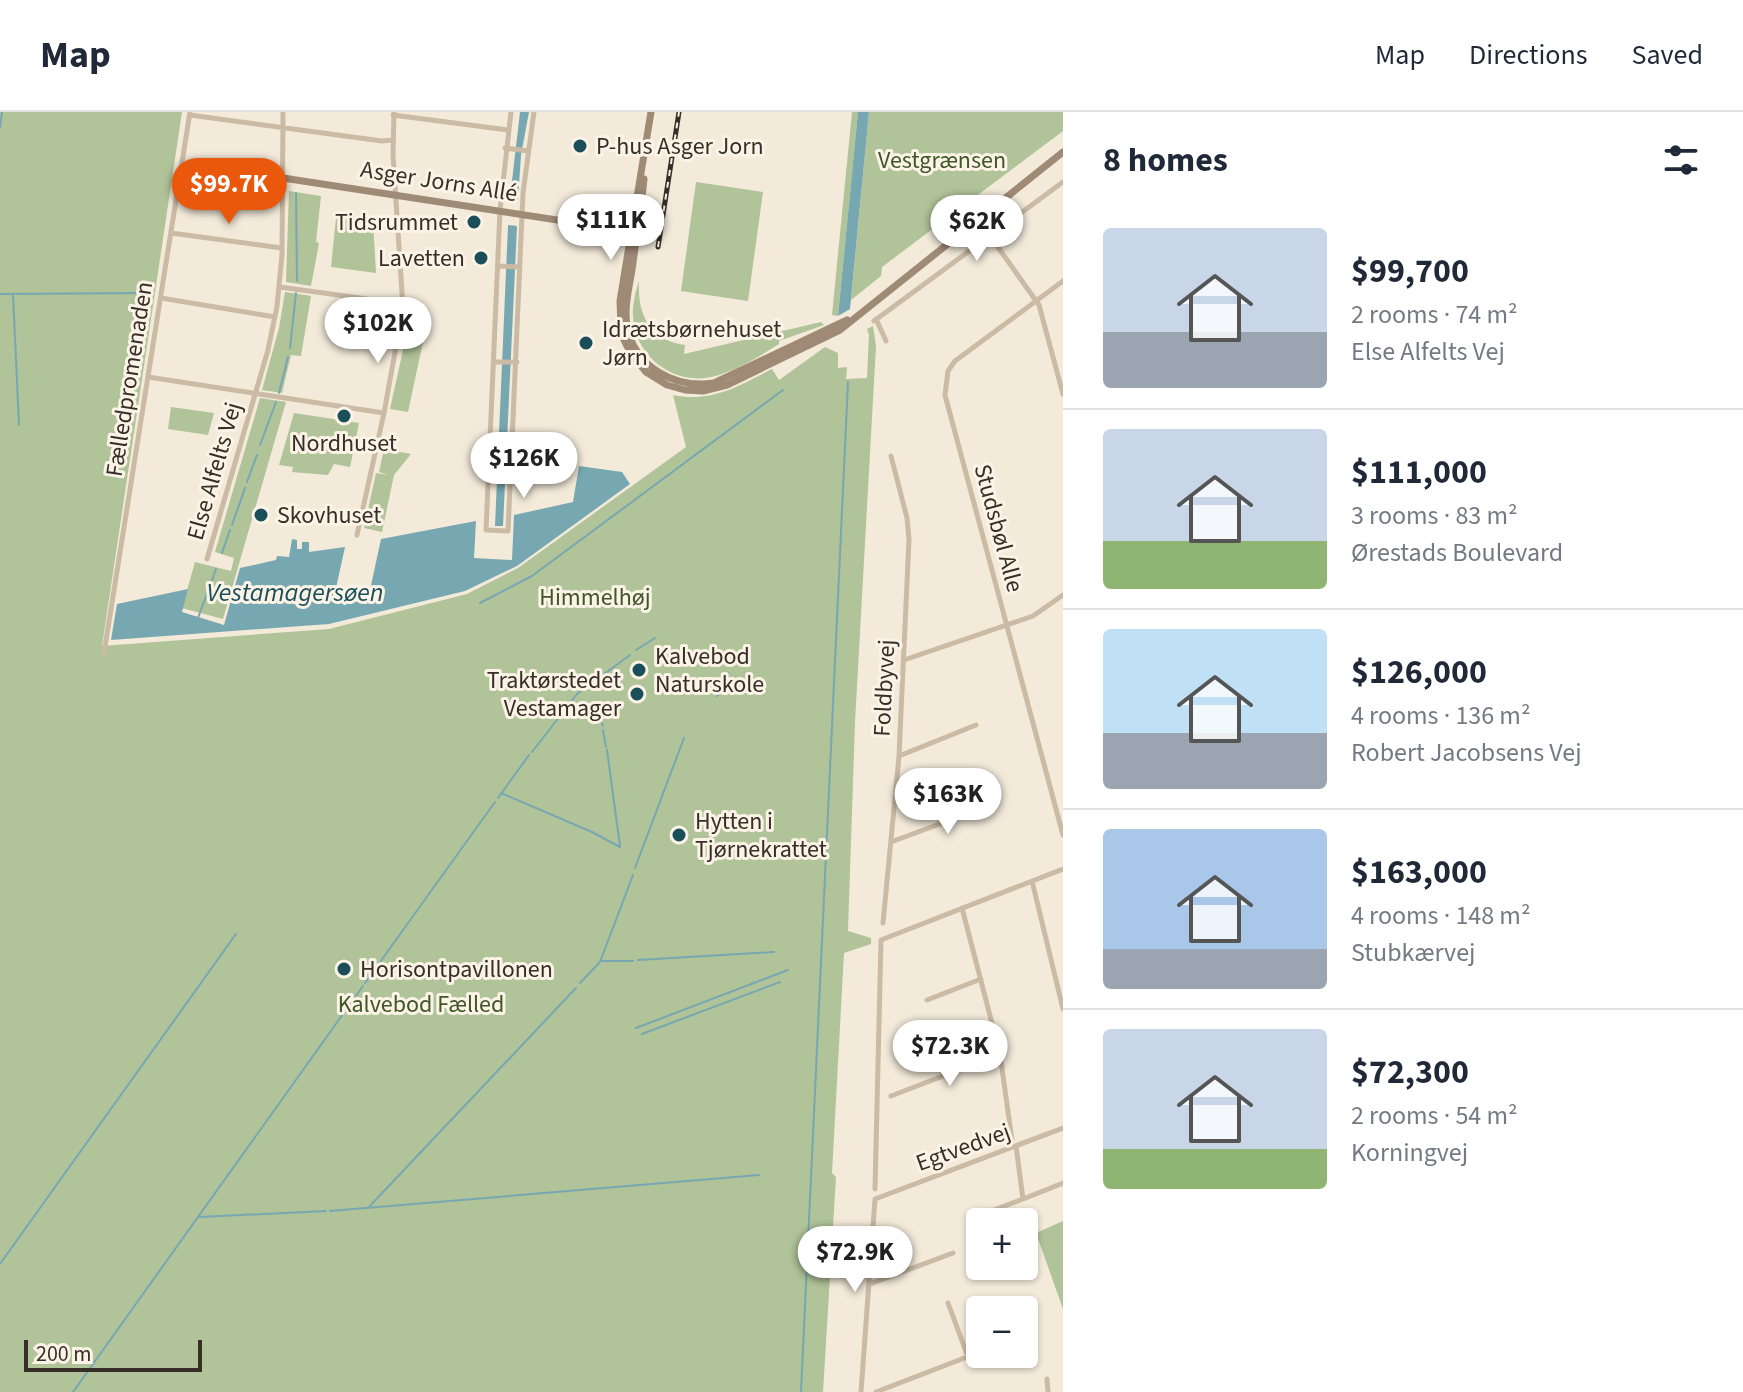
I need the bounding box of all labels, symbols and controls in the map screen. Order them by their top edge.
text: Map [40,28,111,82]
text: Map [1375,35,1425,75]
text: Directions [1469,35,1588,75]
text: Saved [1632,35,1703,75]
place label: P-hus Asger Jorn [596,129,764,164]
text: 8 homes [1103,136,1228,185]
marker: P-hus Asger Jorn [571,137,589,155]
icon: filters [1659,138,1703,182]
park label: Vestgrænsen [878,143,1006,178]
street label: Asger Jorns Allé [358,152,520,211]
pin: $99.7K [164,158,294,226]
text: $99.7K [190,165,268,202]
pin: $111K [555,194,667,262]
pin: $62K [930,195,1024,263]
text: $111K [576,201,646,238]
text: $62K [948,202,1006,239]
place label: Tidsrummet [335,205,458,240]
marker: Tidsrummet [465,213,483,231]
place label: Lavetten [378,241,465,276]
text: $99,700 [1351,247,1469,296]
marker: Lavetten [472,249,490,267]
icon: home [1167,260,1263,356]
street label: Fælledpromenaden [97,279,162,479]
text: 2 rooms · 74 m² [1351,296,1518,333]
pin: $102K [322,297,434,365]
text: $102K [343,304,413,341]
place label: Idrætsbørnehuset Jørn [602,312,781,375]
text: Else Alfelts Vej [1351,333,1505,370]
marker: Idrætsbørnehuset Jørn [577,334,595,352]
street label: Else Alfelts Vej [178,398,251,544]
marker: Nordhuset [335,407,353,425]
place label: Nordhuset [291,426,397,461]
pin: $126K [468,432,580,500]
text: $126K [489,439,559,476]
text: $111,000 [1351,448,1487,497]
street label: Studsbøl Alle [965,460,1032,596]
icon: home [1167,461,1263,557]
text: 3 rooms · 83 m² [1351,497,1518,534]
place label: Skovhuset [277,498,381,533]
marker: Skovhuset [252,506,270,524]
text: Ørestads Boulevard [1351,534,1563,571]
water label: Vestamagersøen [207,574,383,611]
park label: Himmelhøj [539,580,651,615]
place label: Kalvebod Naturskole [655,639,764,702]
street label: Foldbyvej [864,639,905,738]
text: $126,000 [1351,648,1487,697]
marker: Kalvebod Naturskole [630,661,648,679]
icon: home [1167,661,1263,757]
place label: Traktørstedet Vestamager [487,663,622,726]
marker: Traktørstedet Vestamager [628,685,646,703]
text: 4 rooms · 136 m² [1351,697,1530,734]
text: Robert Jacobsens Vej [1351,734,1582,771]
pin: $163K [892,768,1004,836]
text: $163K [913,775,983,812]
place label: Hytten i Tjørnekrattet [695,804,827,867]
marker: Hytten i Tjørnekrattet [670,826,688,844]
text: $163,000 [1351,848,1487,897]
icon: home [1167,861,1263,957]
text: 4 rooms · 148 m² [1351,897,1530,934]
text: Stubkærvej [1351,934,1475,971]
place label: Horisontpavillonen [360,952,553,987]
marker: Horisontpavillonen [335,960,353,978]
park label: Kalvebod Fælled [338,987,504,1022]
pin: $72.3K [885,1020,1015,1088]
text: $72.3K [911,1027,989,1064]
text: $72,300 [1351,1048,1469,1097]
icon: home [1167,1061,1263,1157]
text: 2 rooms · 54 m² [1351,1097,1518,1134]
street label: Egtvedvej [911,1114,1015,1181]
text: Korningvej [1351,1134,1468,1171]
map controls [966,1208,1038,1368]
button: + [966,1208,1038,1280]
pin: $72.9K [790,1226,920,1294]
text: $72.9K [816,1233,894,1270]
button: − [966,1296,1038,1368]
scale bar [24,1336,202,1372]
text: 200 m [36,1338,91,1370]

